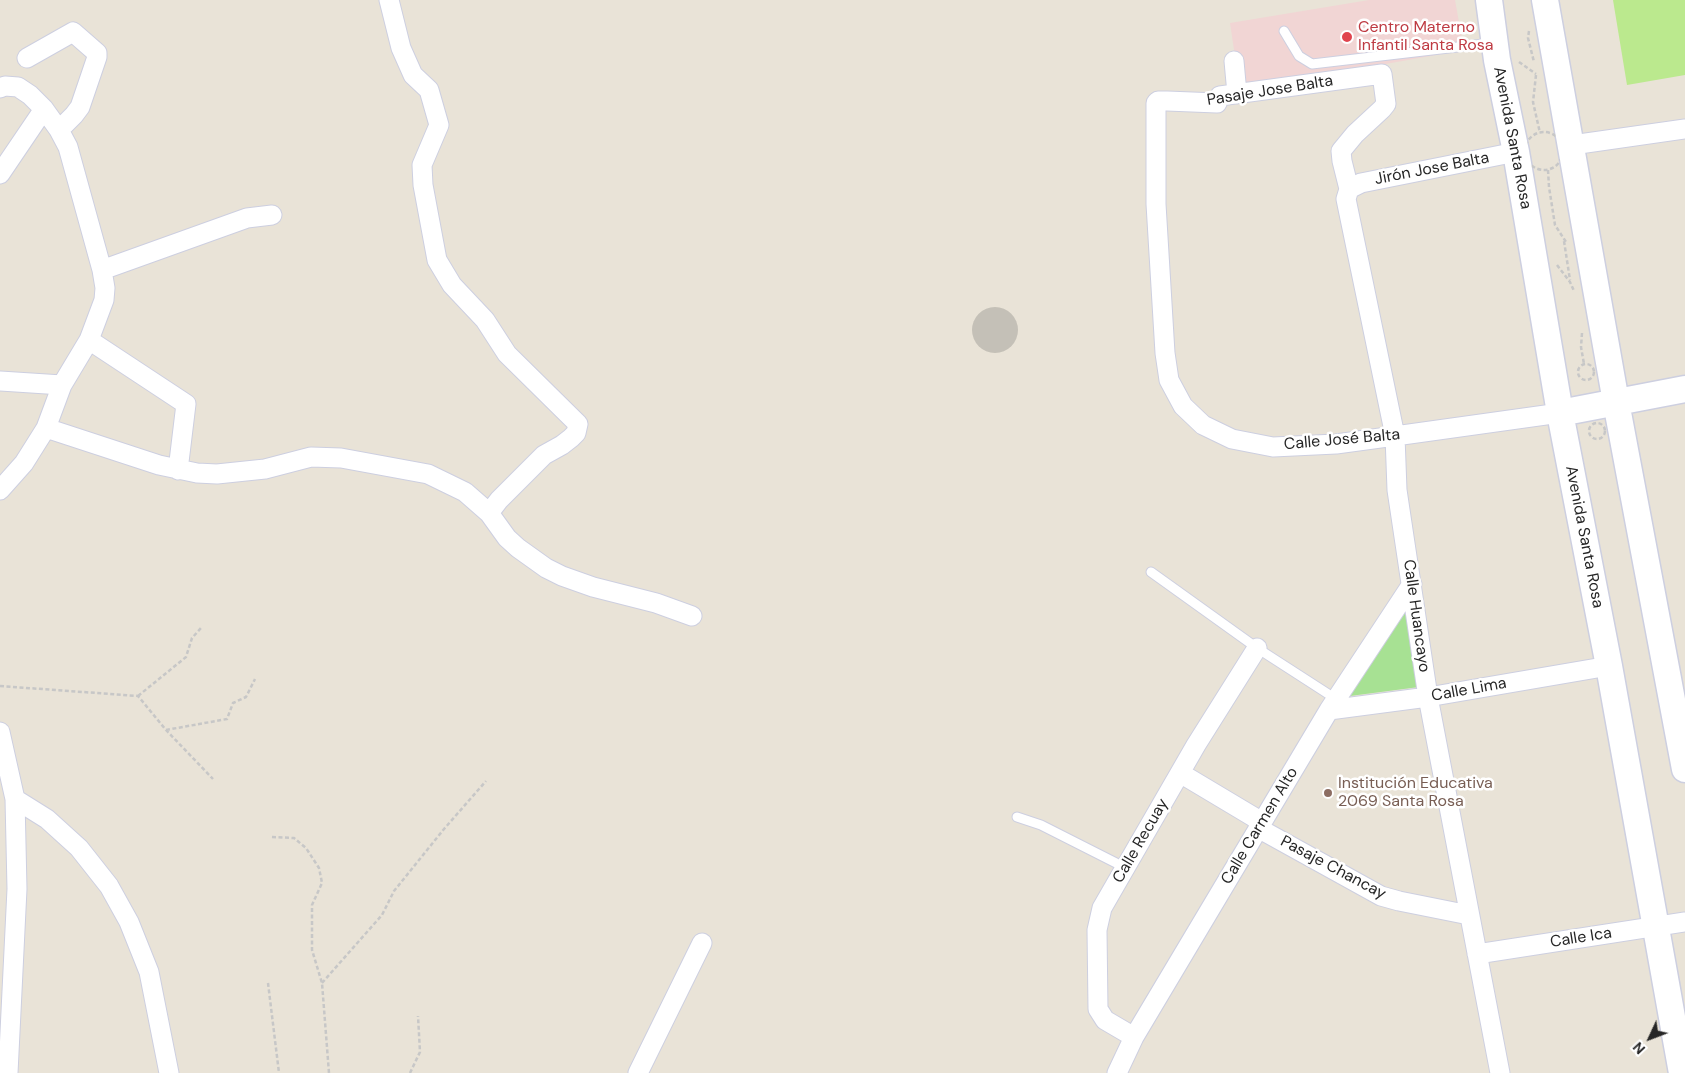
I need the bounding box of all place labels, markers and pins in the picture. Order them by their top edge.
place label: Centro Materno Infantil Santa Rosa [1358,18,1494,56]
marker: Centro Materno Infantil Santa Rosa [1340,30,1354,44]
place label: Institución Educativa 2069 Santa Rosa [1338,774,1493,812]
marker: Institución Educativa 2069 Santa Rosa [1322,787,1334,799]

